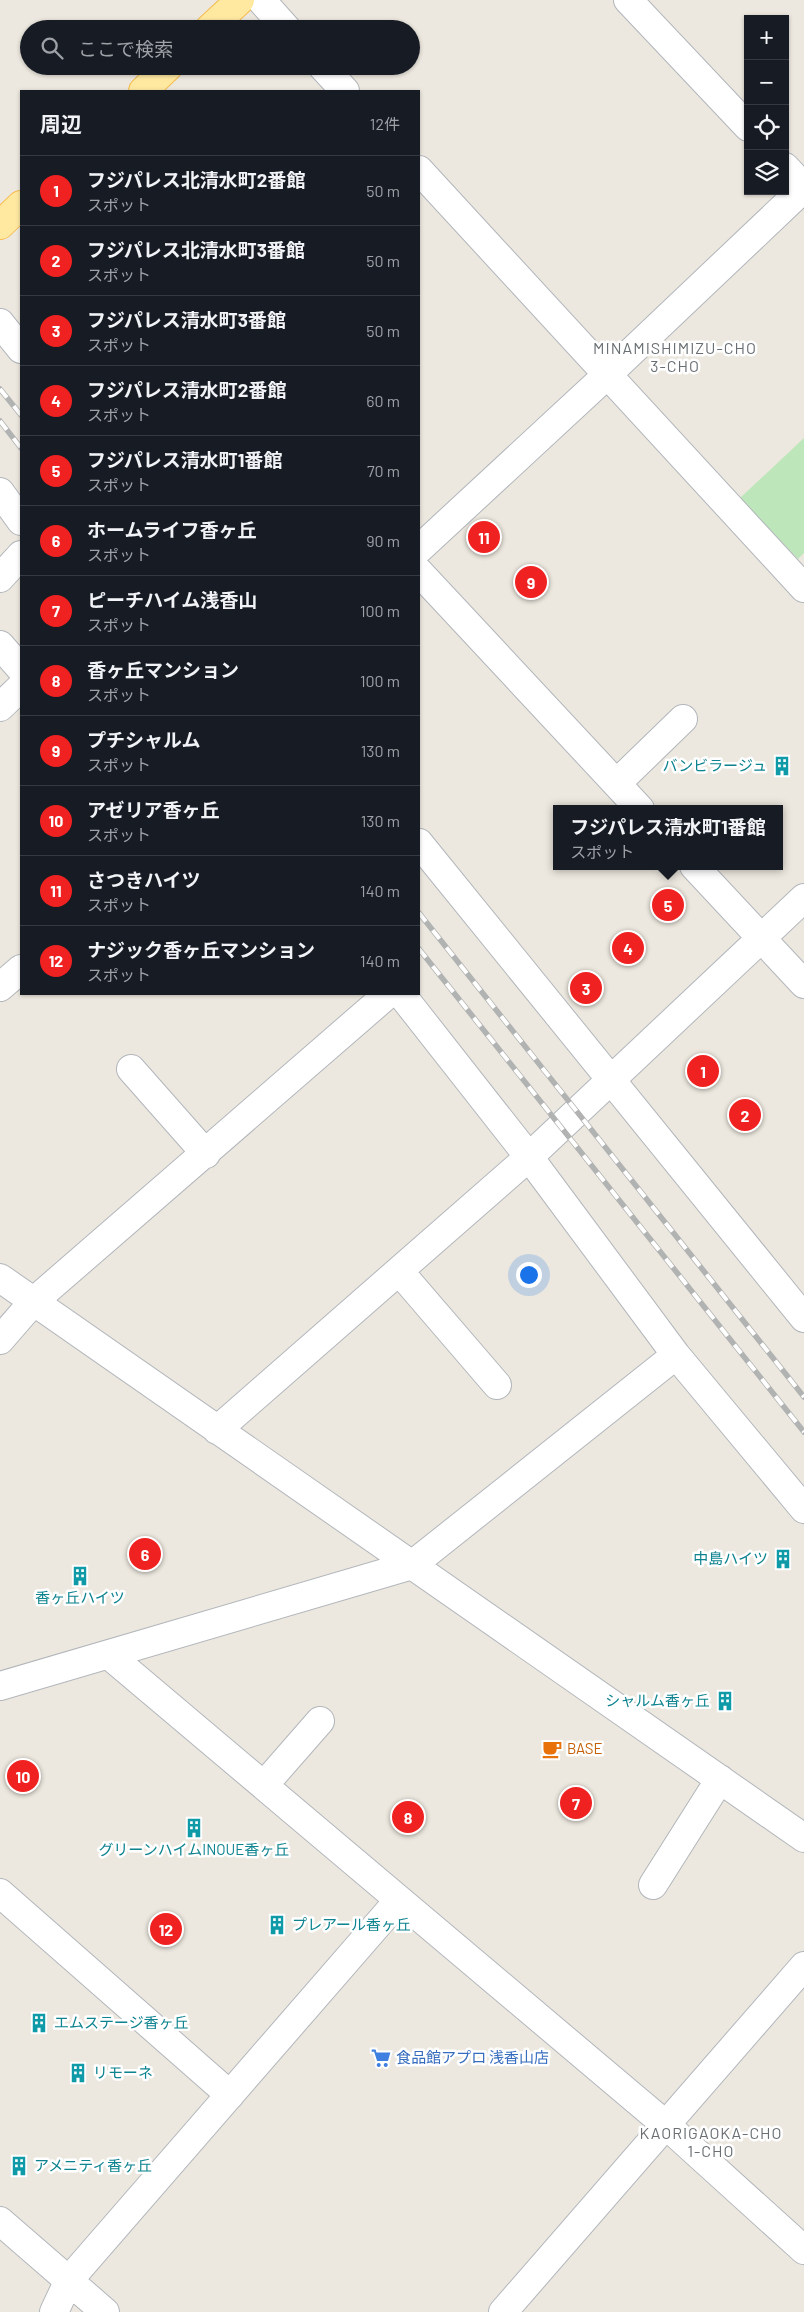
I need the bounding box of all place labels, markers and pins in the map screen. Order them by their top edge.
pin: 11 [468,518,500,556]
pin: 9 [515,563,547,601]
building icon: バンビラージュ [771,755,793,777]
place label: バンビラージュ [663,756,767,774]
pin: 5 [652,886,684,924]
pin: 4 [612,929,644,967]
pin: 3 [570,969,602,1007]
pin: 1 [687,1052,719,1090]
pin: 2 [729,1096,761,1134]
pin: 6 [129,1535,161,1573]
building icon: 中島ハイツ [772,1548,794,1570]
place label: 中島ハイツ [693,1549,768,1567]
building icon: 香ヶ丘ハイツ [69,1565,91,1587]
place label: 香ヶ丘ハイツ [35,1588,125,1606]
building icon: シャルム香ヶ丘 [714,1690,736,1712]
place label: シャルム香ヶ丘 [605,1691,710,1709]
cafe icon: BASE [541,1738,563,1760]
place label: BASE [567,1739,602,1757]
pin: 10 [7,1757,39,1795]
pin: 7 [560,1784,592,1822]
pin: 8 [392,1798,424,1836]
building icon: グリーンハイムINOUE香ヶ丘 [183,1817,205,1839]
place label: グリーンハイムINOUE香ヶ丘 [99,1840,289,1858]
pin: 12 [150,1910,182,1948]
building icon: プレアール香ヶ丘 [266,1914,288,1936]
place label: プレアール香ヶ丘 [292,1915,411,1933]
building icon: エムステージ香ヶ丘 [28,2012,50,2034]
place label: エムステージ香ヶ丘 [54,2013,189,2031]
supermarket icon: 食品館アプロ 浅香山店 [370,2047,392,2069]
place label: 食品館アプロ 浅香山店 [396,2048,549,2066]
building icon: リモーネ [67,2062,89,2084]
place label: リモーネ [93,2063,153,2081]
building icon: アメニティ香ヶ丘 [8,2155,30,2177]
place label: アメニティ香ヶ丘 [34,2156,152,2174]

